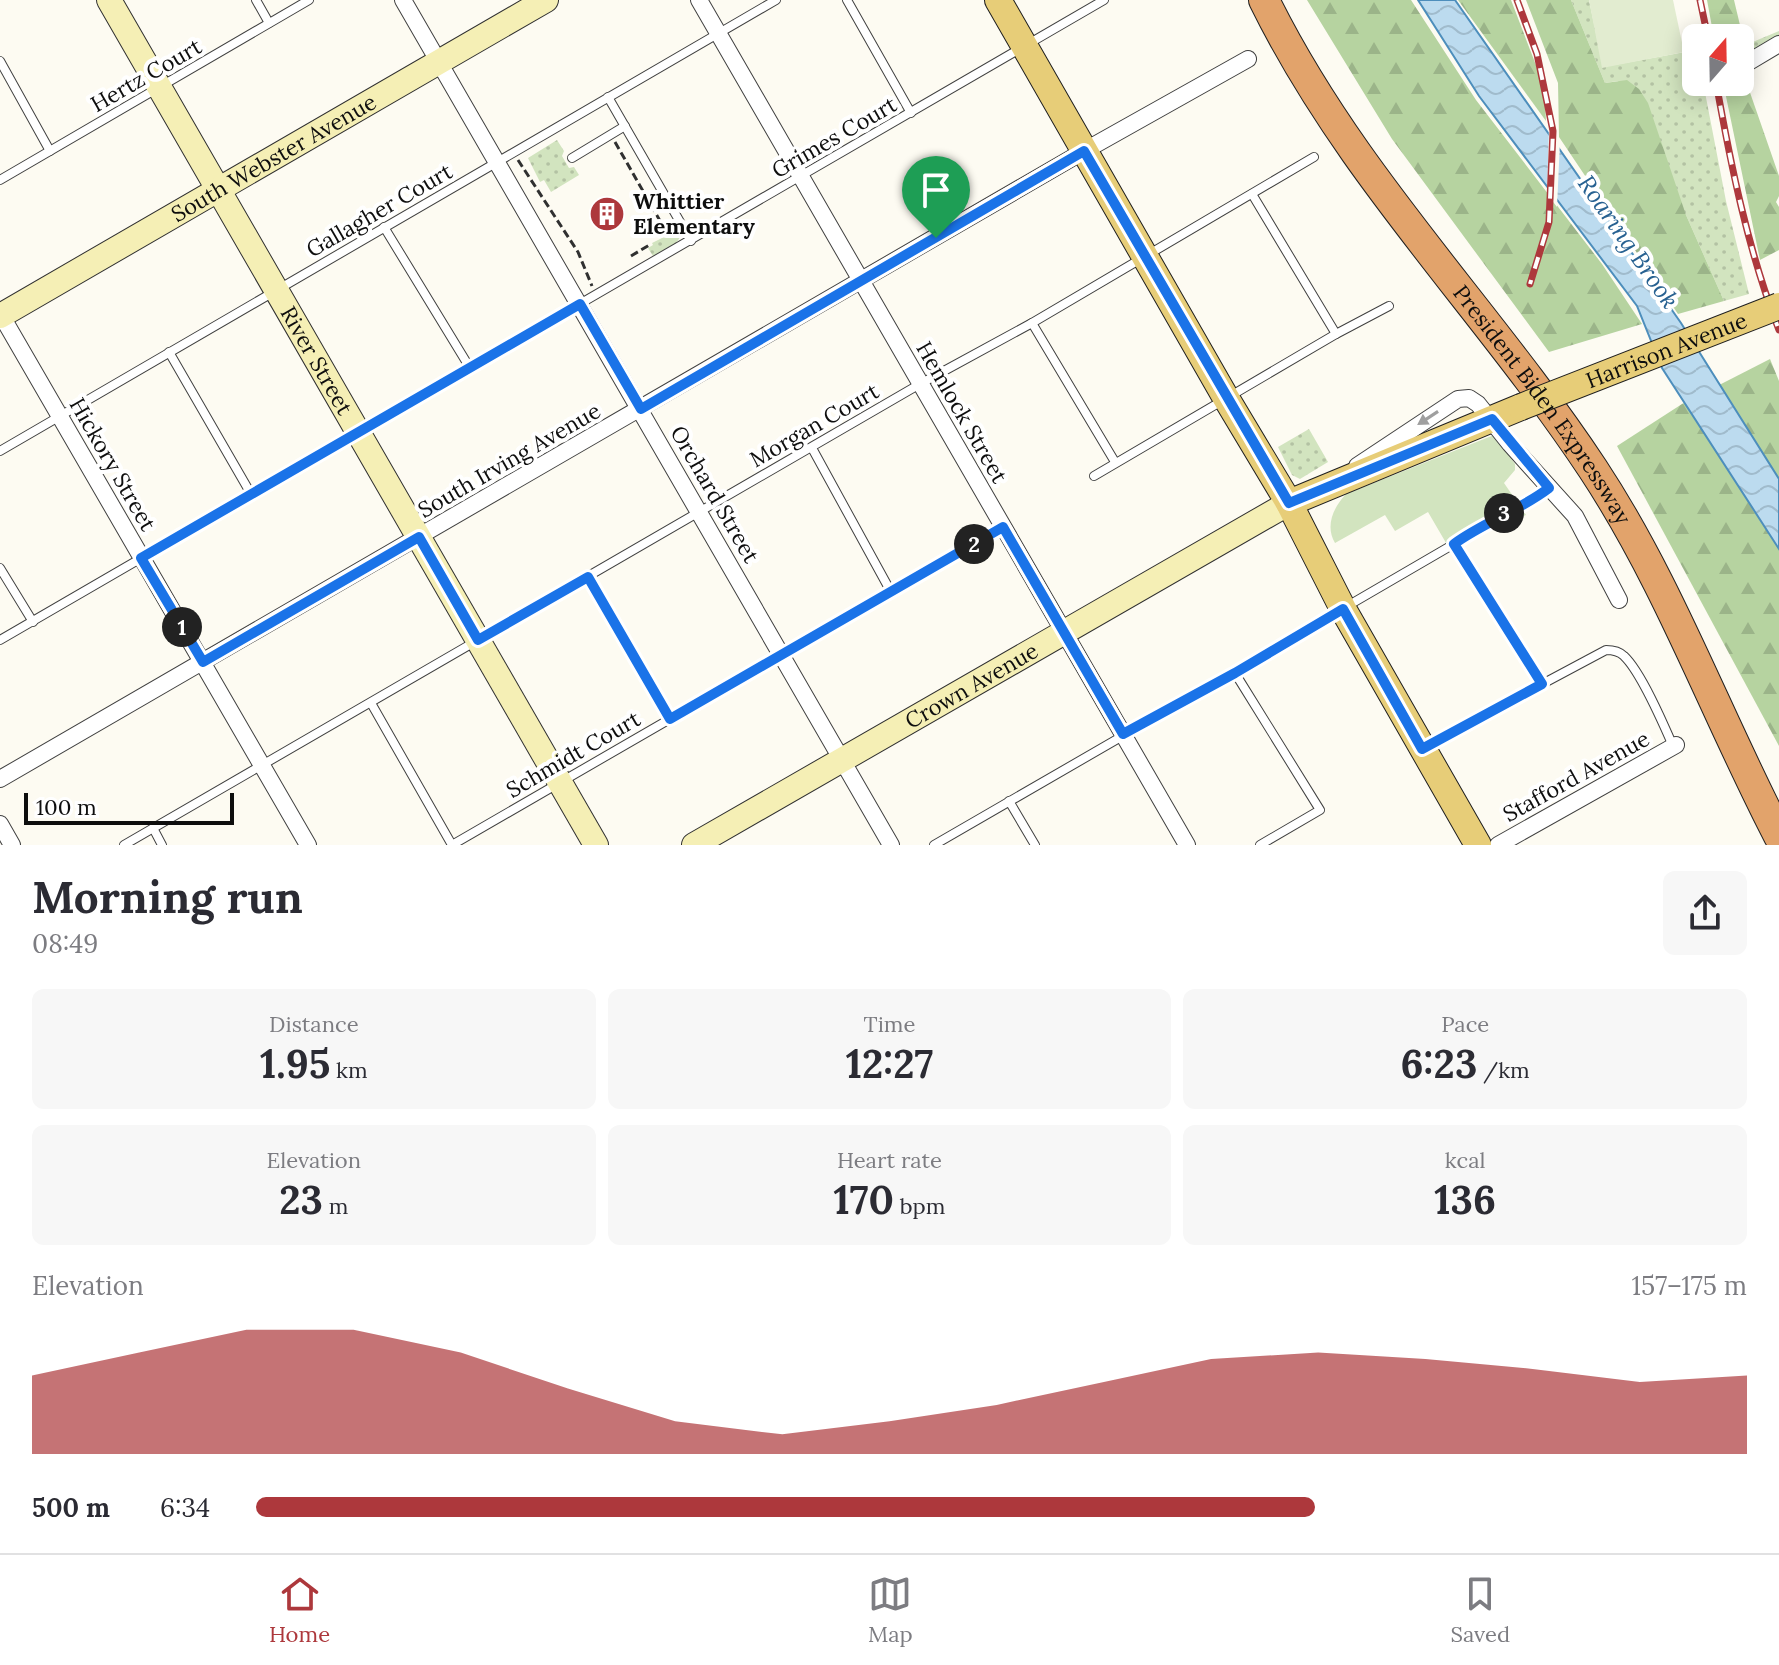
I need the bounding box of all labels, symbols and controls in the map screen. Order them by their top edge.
north arrow [1682,24,1754,96]
map controls [1682,24,1754,96]
street label: Hertz Court [86,32,207,118]
street label: South Webster Avenue [166,87,381,228]
street label: Grimes Court [767,90,902,184]
pin [902,156,970,238]
street label: Gallagher Court [301,157,457,263]
icon: arrive [914,168,958,212]
water label: Roaring Brook [1571,169,1686,314]
place label: Whittier Elementary [633,187,756,240]
building icon: Whittier Elementary [588,195,626,233]
street label: President Biden Expressway [1447,279,1638,529]
street label: River Street [274,301,359,420]
street label: Harrison Avenue [1582,306,1751,394]
street label: Hemlock Street [910,336,1014,488]
street label: Morgan Court [744,376,884,473]
street label: Hickory Street [64,392,163,536]
street label: South Irving Avenue [413,396,605,524]
one-way arrow [1418,411,1439,426]
street label: Orchard Street [664,420,766,568]
pin: 3 [1484,493,1524,533]
text: 3 [1498,499,1510,527]
pin: 2 [954,524,994,564]
text: 2 [968,530,980,558]
pin: 1 [162,607,202,647]
text: 1 [178,613,186,641]
street label: Crown Avenue [900,636,1043,735]
street label: Schmidt Court [501,704,645,804]
street label: Stafford Avenue [1498,724,1654,828]
scale bar [24,789,234,825]
text: 100 m [36,793,97,821]
text: Morning run [32,869,303,925]
button: share [1663,871,1747,955]
text: 08:49 [32,927,98,960]
text: Distance [269,1010,359,1038]
text: Time [864,1010,915,1038]
text: Pace [1441,1010,1489,1038]
text: 1.95 [260,1038,330,1089]
text: 12:27 [846,1038,933,1089]
text: 6:23 [1401,1038,1477,1089]
text: km [330,1056,368,1084]
text: /km [1477,1056,1530,1084]
text: Elevation [267,1146,361,1174]
text: Heart rate [837,1146,942,1174]
text: kcal [1445,1146,1485,1174]
text: 23 [279,1174,323,1225]
text: 170 [834,1174,894,1225]
text: 136 [1434,1174,1496,1225]
text: m [323,1192,348,1220]
text: bpm [894,1192,945,1220]
text: Elevation [32,1269,144,1302]
text: 157–175 m [1632,1269,1747,1302]
text: 500 m [32,1491,110,1524]
text: 6:34 [160,1491,210,1524]
tab: Home [269,1572,330,1648]
tab: Map [868,1572,913,1648]
tab: Saved [1451,1572,1510,1648]

